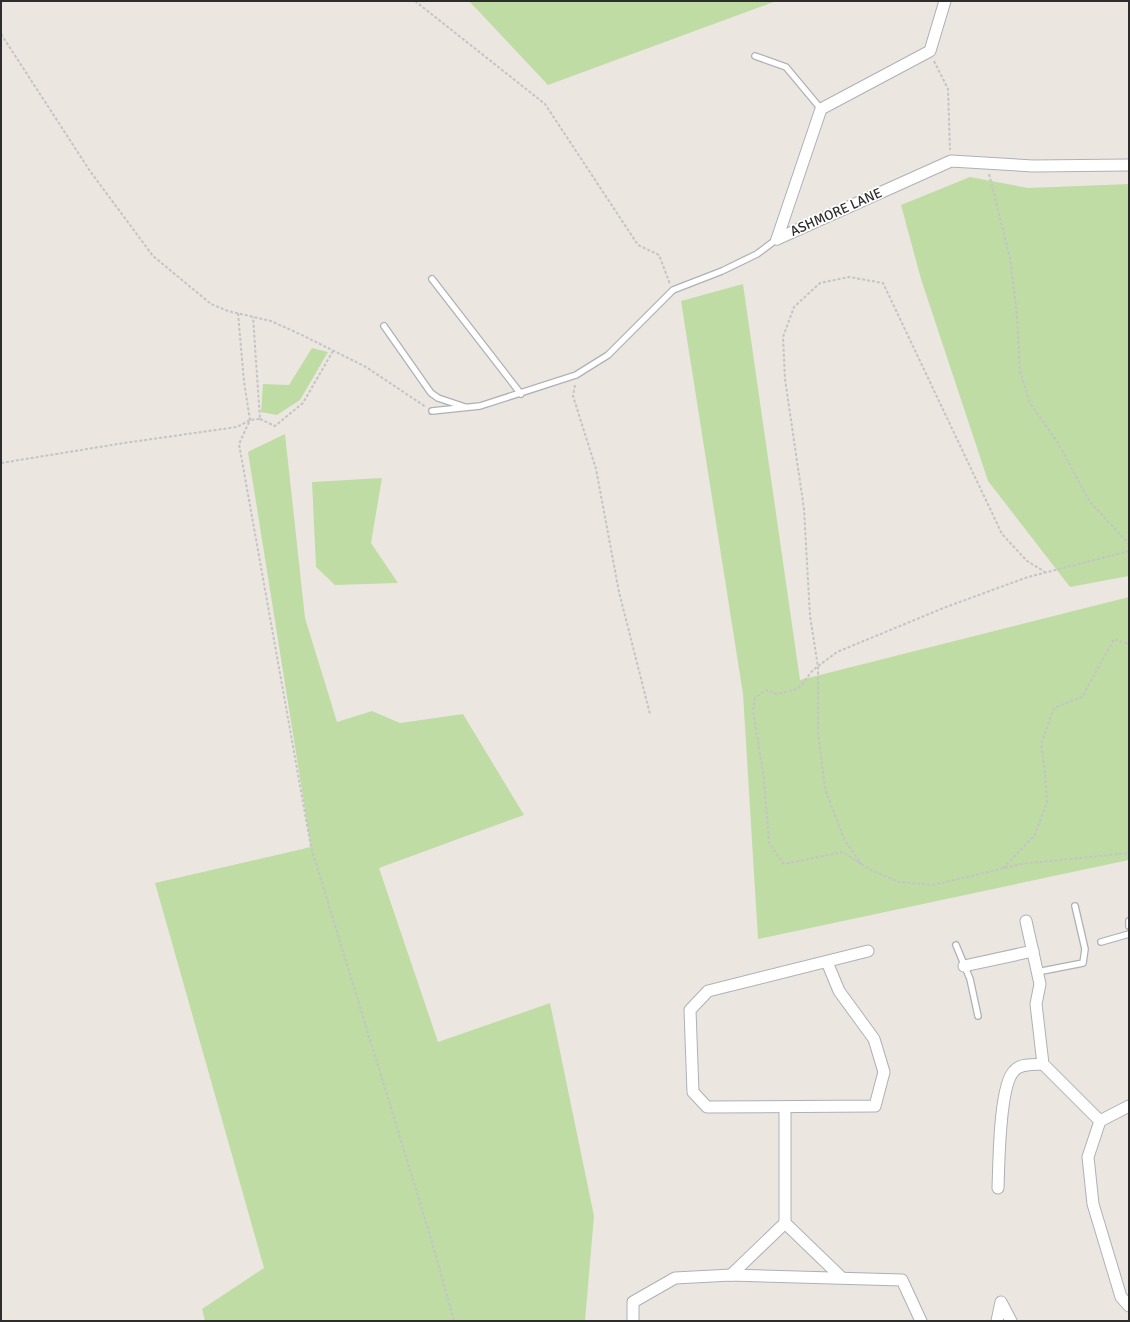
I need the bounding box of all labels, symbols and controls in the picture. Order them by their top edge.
street label: ASHMORE LANE [787,184,885,240]

